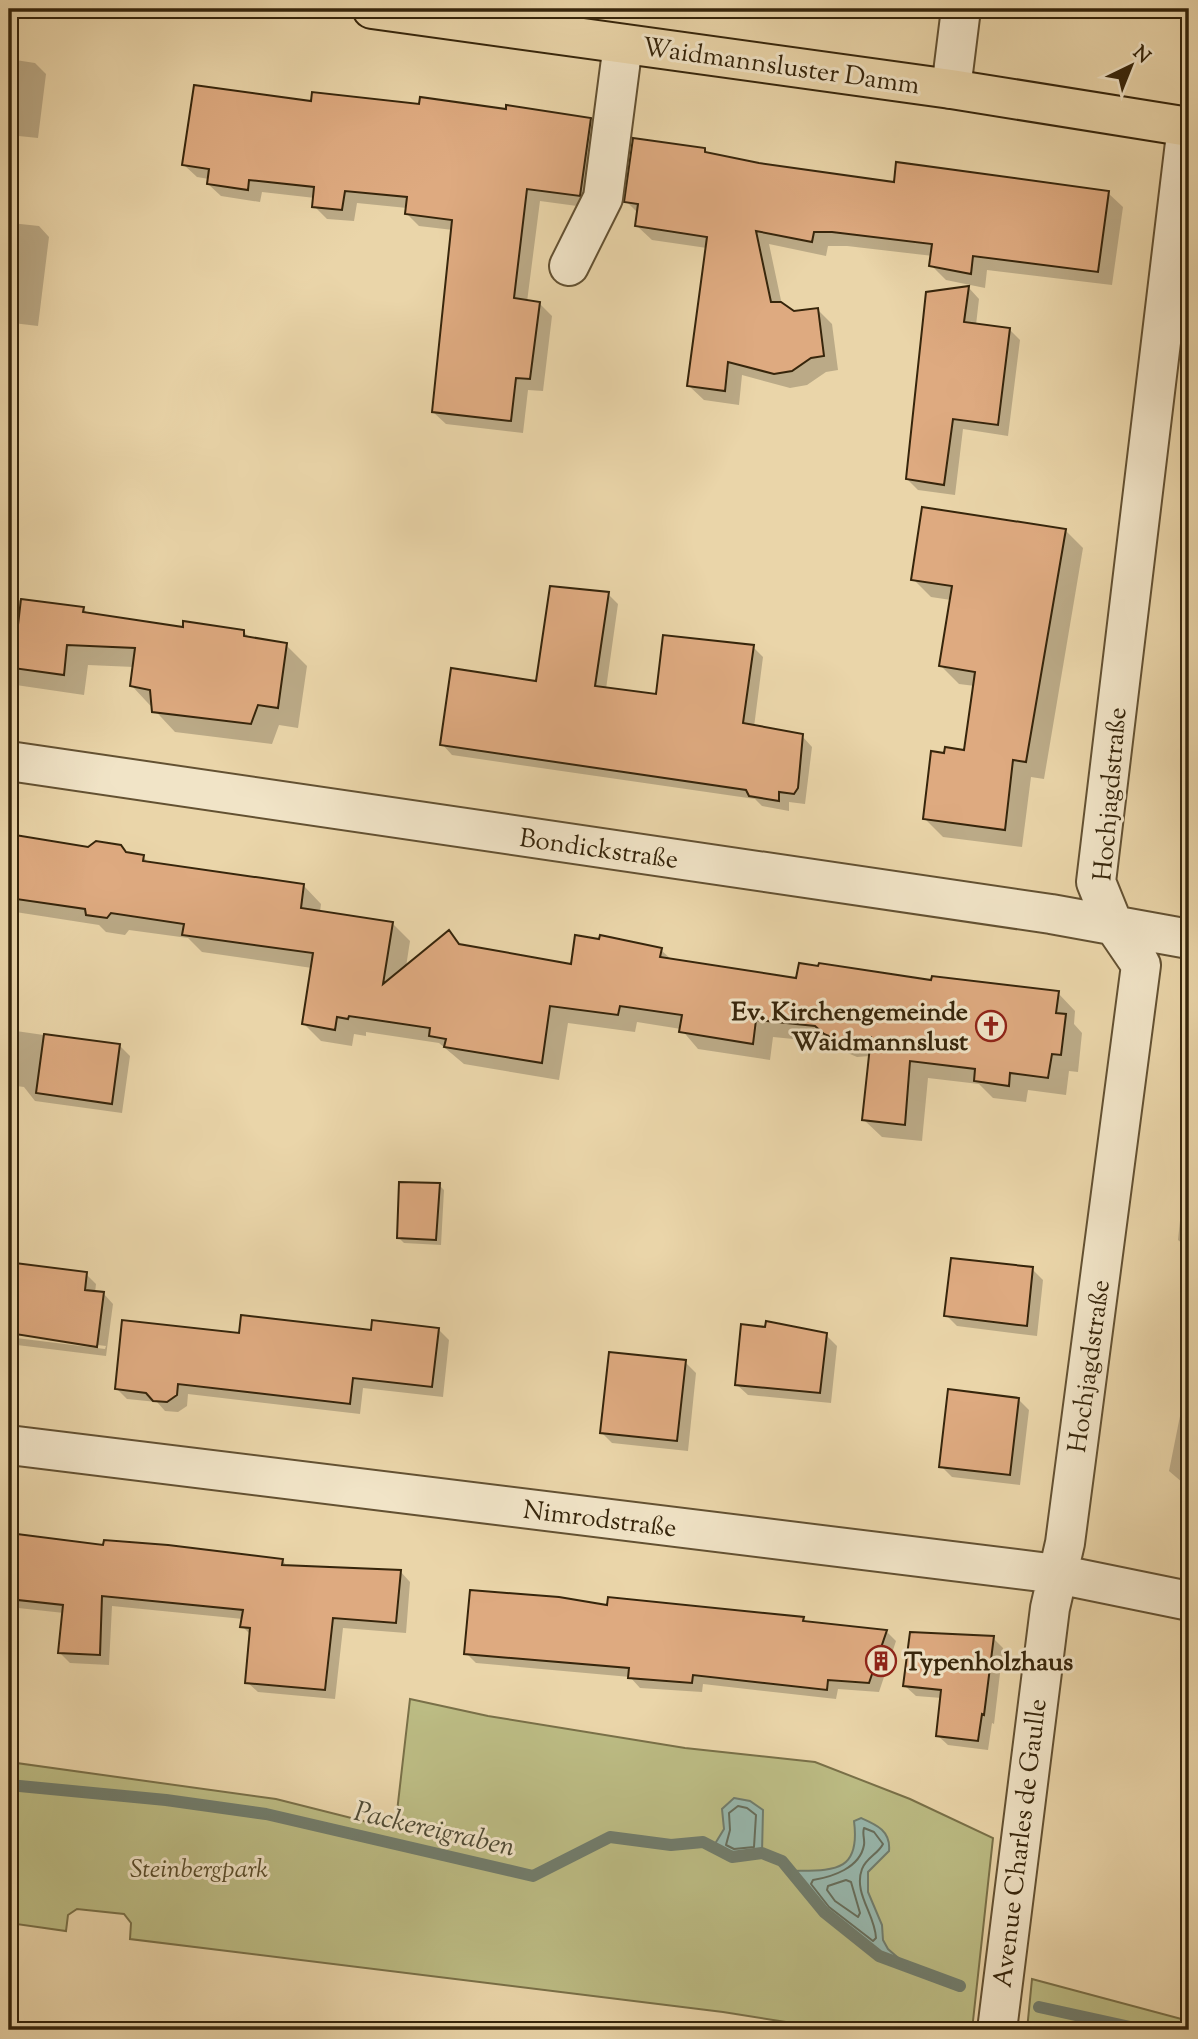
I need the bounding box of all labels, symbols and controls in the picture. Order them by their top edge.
street label: Waidmannsluster Damm [640,30,922,105]
north arrow [1096,32,1166,102]
text: N [1126,40,1156,70]
street label: Hochjagdstraße [1085,706,1138,883]
street label: Bondickstraße [517,821,681,880]
place label: Ev. Kirchengemeinde Waidmannslust [731,995,968,1062]
church icon: Ev. Kirchengemeinde Waidmannslust [974,1009,1008,1043]
street label: Hochjagdstraße [1060,1277,1121,1455]
street label: Nimrodstraße [521,1493,679,1548]
building icon: Typenholzhaus [864,1644,898,1678]
place label: Typenholzhaus [904,1645,1073,1682]
street label: Avenue Charles de Gaulle [985,1697,1058,1990]
water label: Packereigraben [350,1793,519,1869]
park label: Steinbergpark [130,1852,268,1889]

